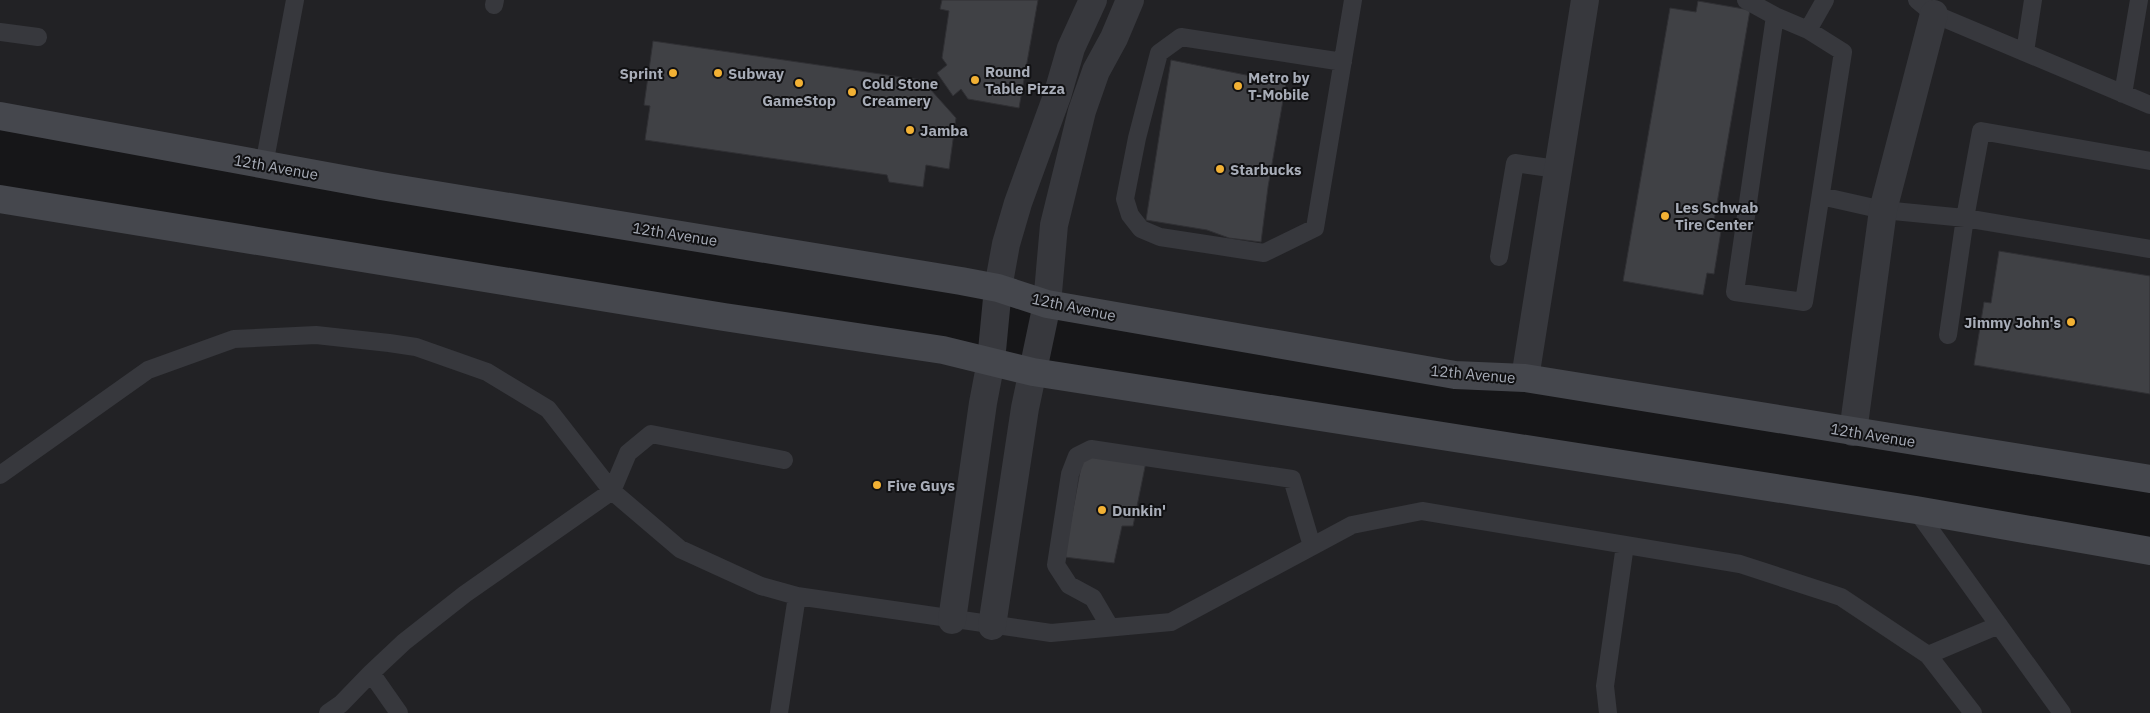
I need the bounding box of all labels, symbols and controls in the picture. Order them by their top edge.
place label: Round Table Pizza [985,62,1066,98]
place label: Sprint [619,64,663,83]
place label: Subway [728,64,784,83]
marker: Sprint [667,67,679,79]
marker: Subway [712,67,724,79]
place label: Metro by T-Mobile [1248,68,1309,104]
place label: Cold Stone Creamery [862,74,938,110]
marker: Round Table Pizza [969,74,981,86]
marker: GameStop [793,77,805,89]
marker: Metro by T-Mobile [1232,80,1244,92]
marker: Cold Stone Creamery [846,86,858,98]
place label: GameStop [762,91,836,110]
place label: Jamba [920,121,968,140]
marker: Jamba [904,124,916,136]
street label: 12th Avenue [232,150,320,184]
place label: Starbucks [1230,160,1302,179]
marker: Starbucks [1214,163,1226,175]
place label: Les Schwab Tire Center [1675,198,1758,234]
marker: Les Schwab Tire Center [1659,210,1671,222]
street label: 12th Avenue [631,218,719,250]
street label: 12th Avenue [1030,289,1118,325]
place label: Jimmy John's [1964,313,2061,332]
marker: Jimmy John's [2065,316,2077,328]
street label: 12th Avenue [1430,361,1516,387]
street label: 12th Avenue [1829,419,1917,451]
place label: Five Guys [887,476,956,495]
marker: Five Guys [871,479,883,491]
place label: Dunkin' [1112,501,1166,520]
marker: Dunkin' [1096,504,1108,516]

